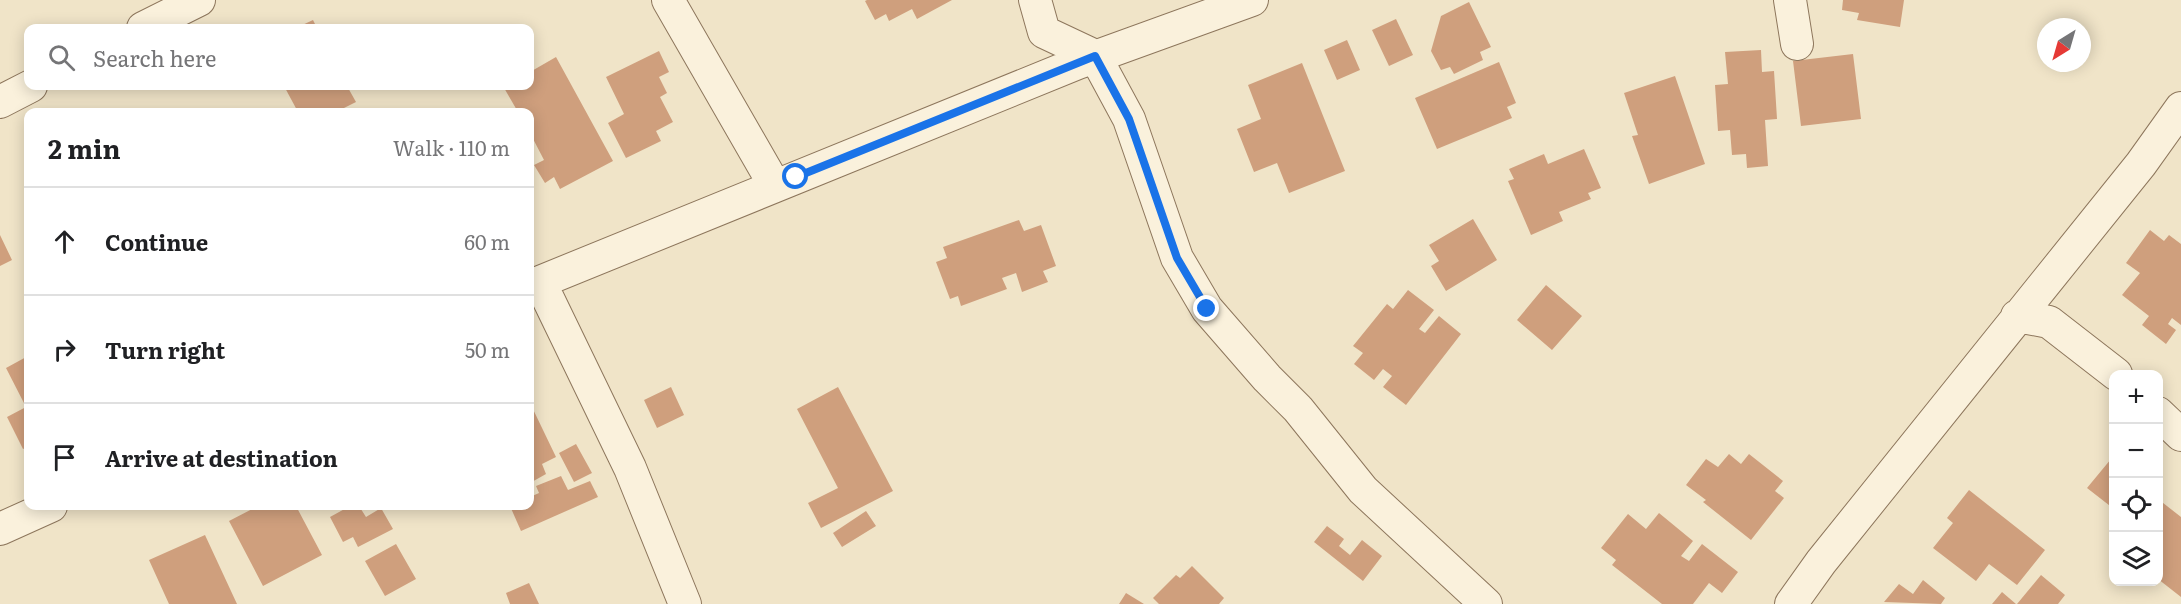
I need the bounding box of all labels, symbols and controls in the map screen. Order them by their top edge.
north arrow [2037,18,2091,72]
search box [24,24,534,90]
icon: search [45,41,78,74]
text: Search here [93,41,216,74]
text: 2 min [48,128,121,167]
text: Walk · 110 m [393,132,510,162]
route start [782,163,808,189]
icon: ahead [48,225,81,258]
text: Continue [105,225,208,258]
text: 60 m [464,226,510,256]
route end [1193,295,1219,321]
icon: right [48,333,81,366]
text: Turn right [105,333,225,366]
text: 50 m [465,334,510,364]
map controls [2109,370,2163,586]
button: + [2109,370,2163,424]
button: − [2109,424,2163,478]
icon: arrive [48,441,81,474]
text: Arrive at destination [105,441,338,474]
button: locate [2109,478,2163,532]
button: layers [2109,532,2163,586]

